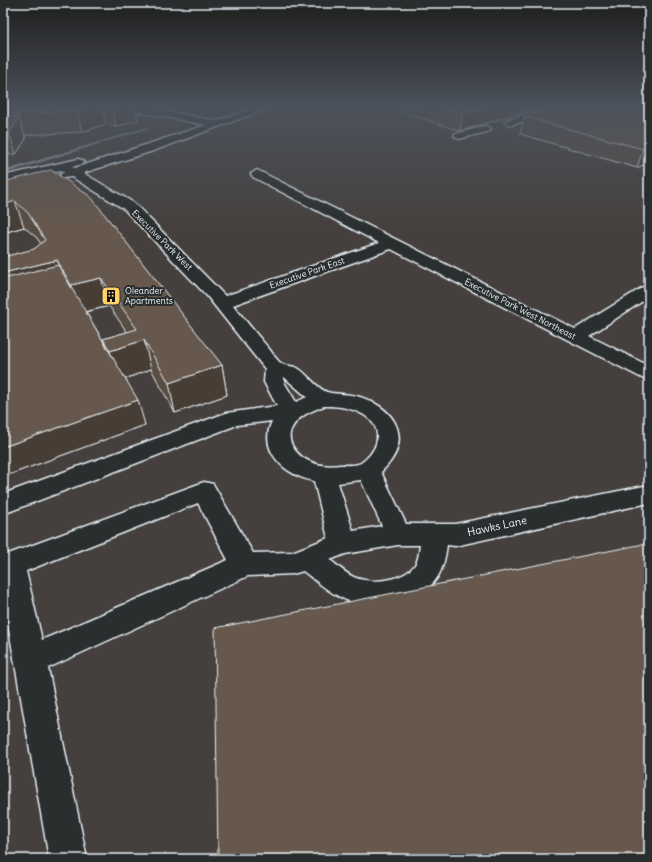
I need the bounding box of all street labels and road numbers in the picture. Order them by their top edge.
street label: Executive Park West [130,207,195,272]
street label: Executive Park East [268,255,346,291]
street label: Executive Park West Northeast [463,276,578,341]
street label: Hawks Lane [466,513,528,539]

